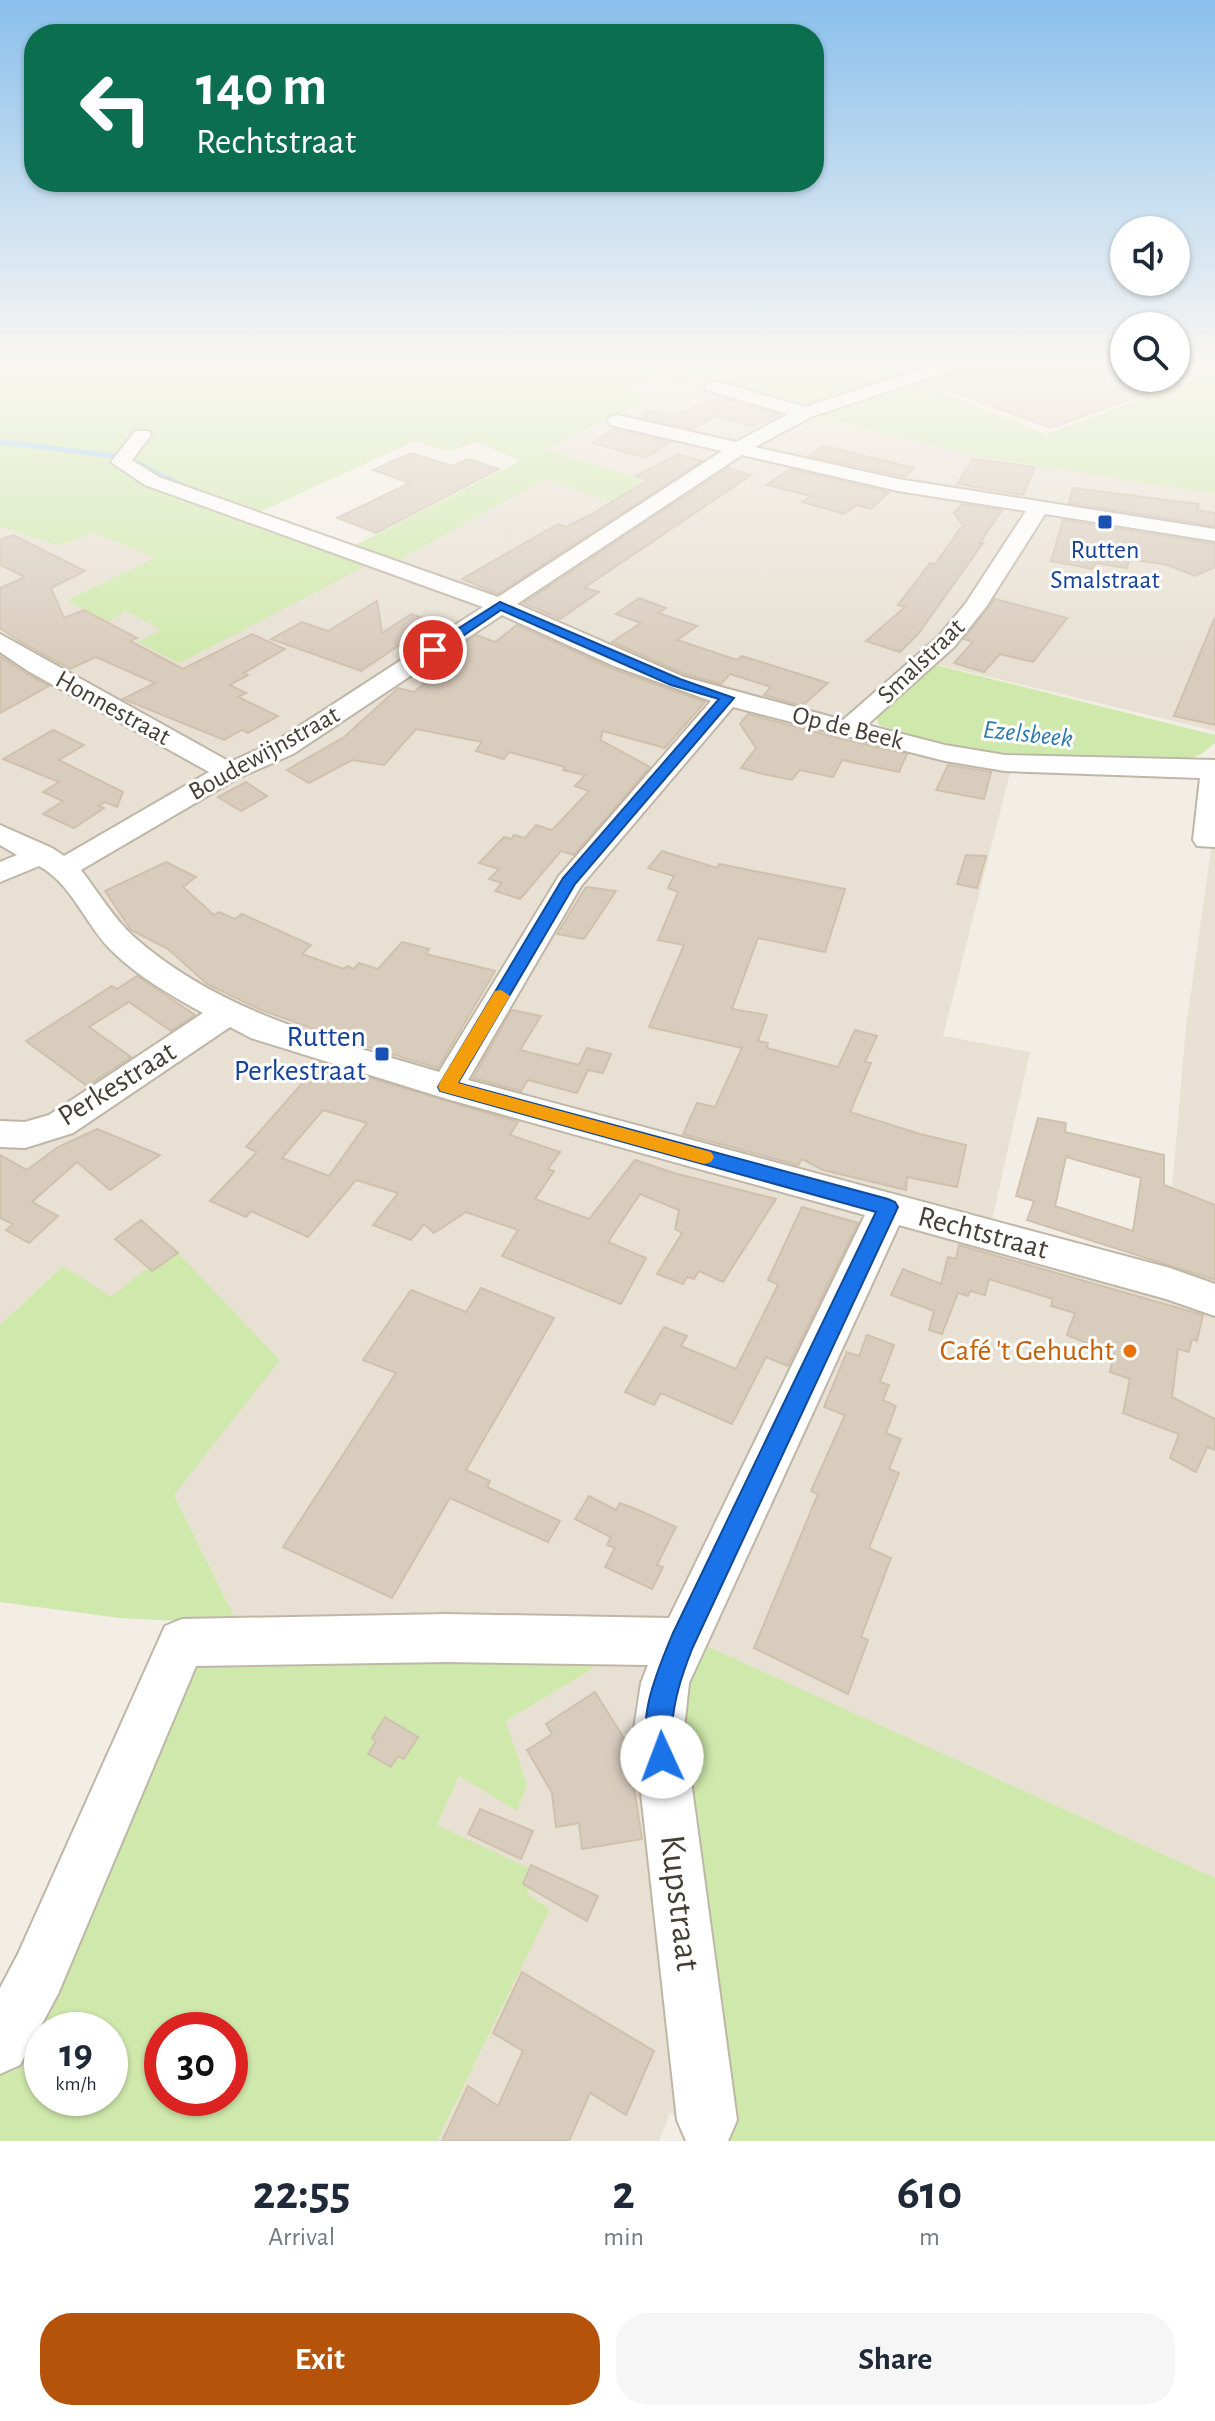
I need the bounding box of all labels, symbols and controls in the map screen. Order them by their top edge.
icon: left [64,56,168,160]
text: 140 m [196,59,327,115]
text: Rechtstraat [196,124,356,160]
map controls [1110,216,1190,392]
button: sound [1110,216,1190,296]
button: search [1110,312,1190,392]
marker: Rutten Smalstraat [1096,513,1114,531]
place label: Rutten Smalstraat [1050,537,1160,593]
street label: Smalstraat [873,614,969,708]
pin [399,616,467,684]
icon: arrive [411,628,455,672]
street label: Honnestraat [51,666,175,750]
street label: Boudewijnstraat [184,701,344,805]
street label: Op de Beek [790,702,906,754]
water label: Ezelsbeek [982,716,1074,752]
place label: Rutten Perkestraat [234,1022,366,1086]
street label: Perkestraat [53,1036,181,1132]
marker: Rutten Perkestraat [373,1045,391,1063]
street label: Rechtstraat [915,1201,1052,1265]
place label: Café 't Gehucht [940,1336,1114,1366]
marker: Café 't Gehucht [1121,1342,1139,1360]
position arrow [620,1715,704,1799]
street label: Kupstraat [654,1833,706,1974]
speed limit sign: 30 [144,2012,248,2116]
text: 19 [59,2034,93,2074]
text: km/h [55,2074,97,2094]
text: 22:55 [253,2170,351,2218]
text: 2 [612,2170,635,2218]
text: 610 [897,2170,962,2218]
text: Arrival [268,2224,335,2250]
text: min [603,2224,644,2250]
text: m [919,2224,940,2250]
button: Exit [40,2313,600,2405]
button: Share [616,2313,1175,2405]

